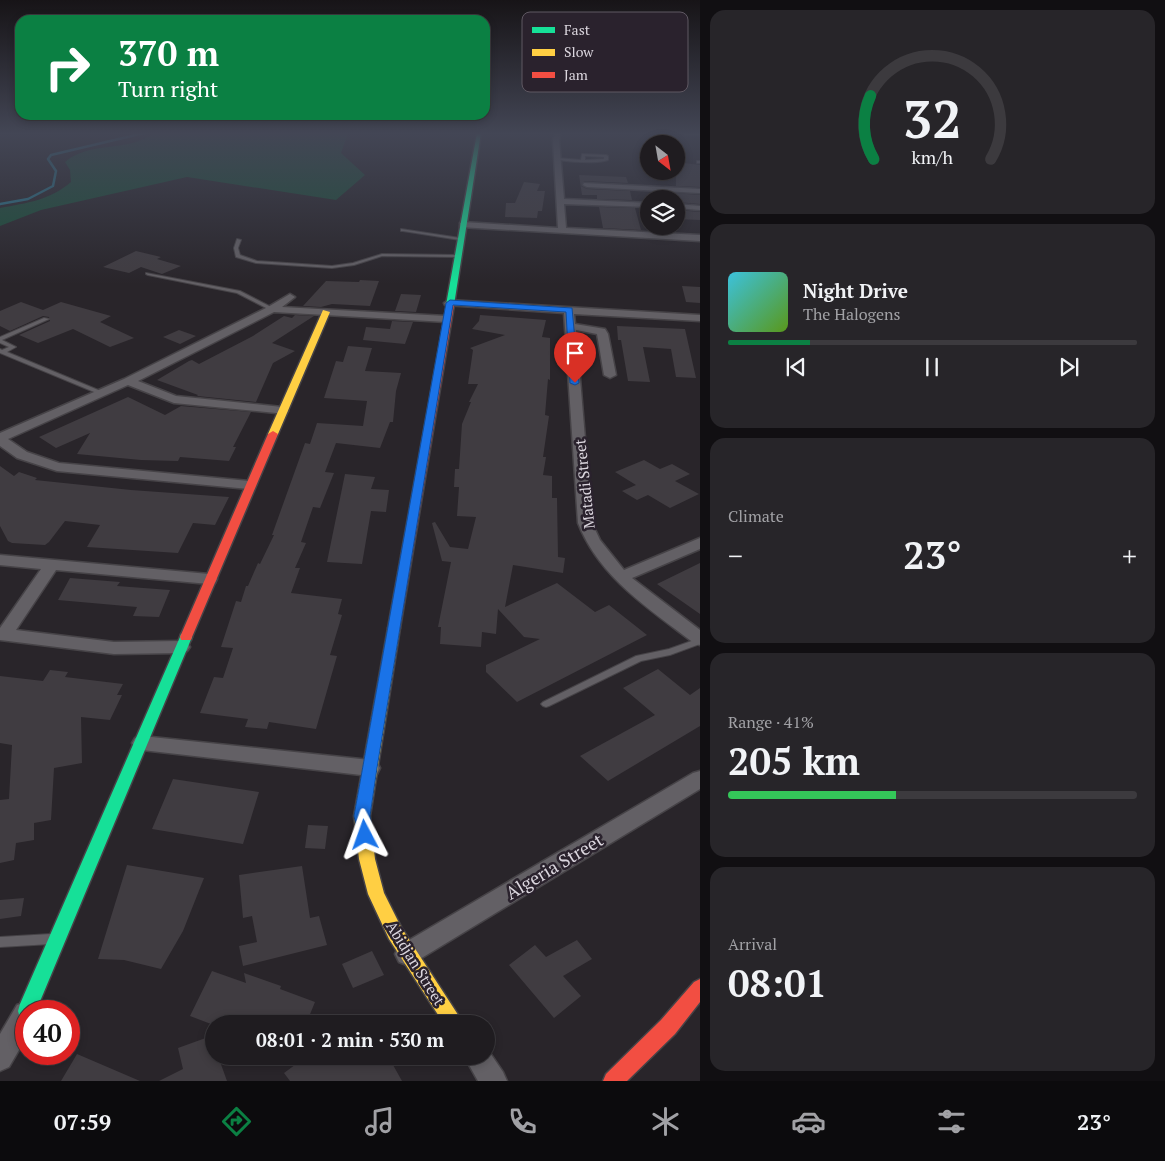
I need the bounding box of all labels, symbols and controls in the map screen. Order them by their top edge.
legend [522,12,688,92]
text: Fast [564,20,591,39]
text: 370 m [118,30,219,76]
icon: right [35,35,100,100]
text: Slow [564,42,594,61]
text: Jam [564,65,588,84]
text: Turn right [118,74,218,103]
text: 32 [903,84,962,153]
north arrow [640,135,685,180]
map controls [640,135,685,235]
text: km/h [912,145,954,169]
button: layers [640,190,685,235]
text: Night Drive [803,278,908,303]
text: The Halogens [803,303,901,325]
pin [554,332,596,383]
icon: arrive [561,339,589,367]
icon: previous [782,353,810,381]
icon: pause [918,353,946,381]
icon: next [1055,353,1083,381]
street label: Matadi Street [569,438,599,530]
text: Climate [728,505,784,527]
text: 23° [903,530,962,580]
text: − [728,537,743,574]
text: + [1122,537,1137,574]
text: Range · 41% [728,711,814,733]
text: 205 km [728,736,860,786]
position arrow [338,808,390,860]
street label: Algeria Street [501,827,608,905]
street label: Abidjan Street [382,917,450,1009]
text: Arrival [728,933,777,955]
text: 08:01 [728,958,827,1008]
speed limit sign: 40 [15,1000,80,1065]
text: 08:01 · 2 min · 530 m [256,1027,444,1052]
icon: directions [219,1104,254,1139]
icon: music [362,1104,397,1139]
icon: phone [505,1104,540,1139]
icon: climate [648,1104,683,1139]
icon: car [791,1104,826,1139]
icon: filters [934,1104,969,1139]
text: 07:59 [54,1107,111,1136]
text: 23° [1077,1107,1111,1136]

